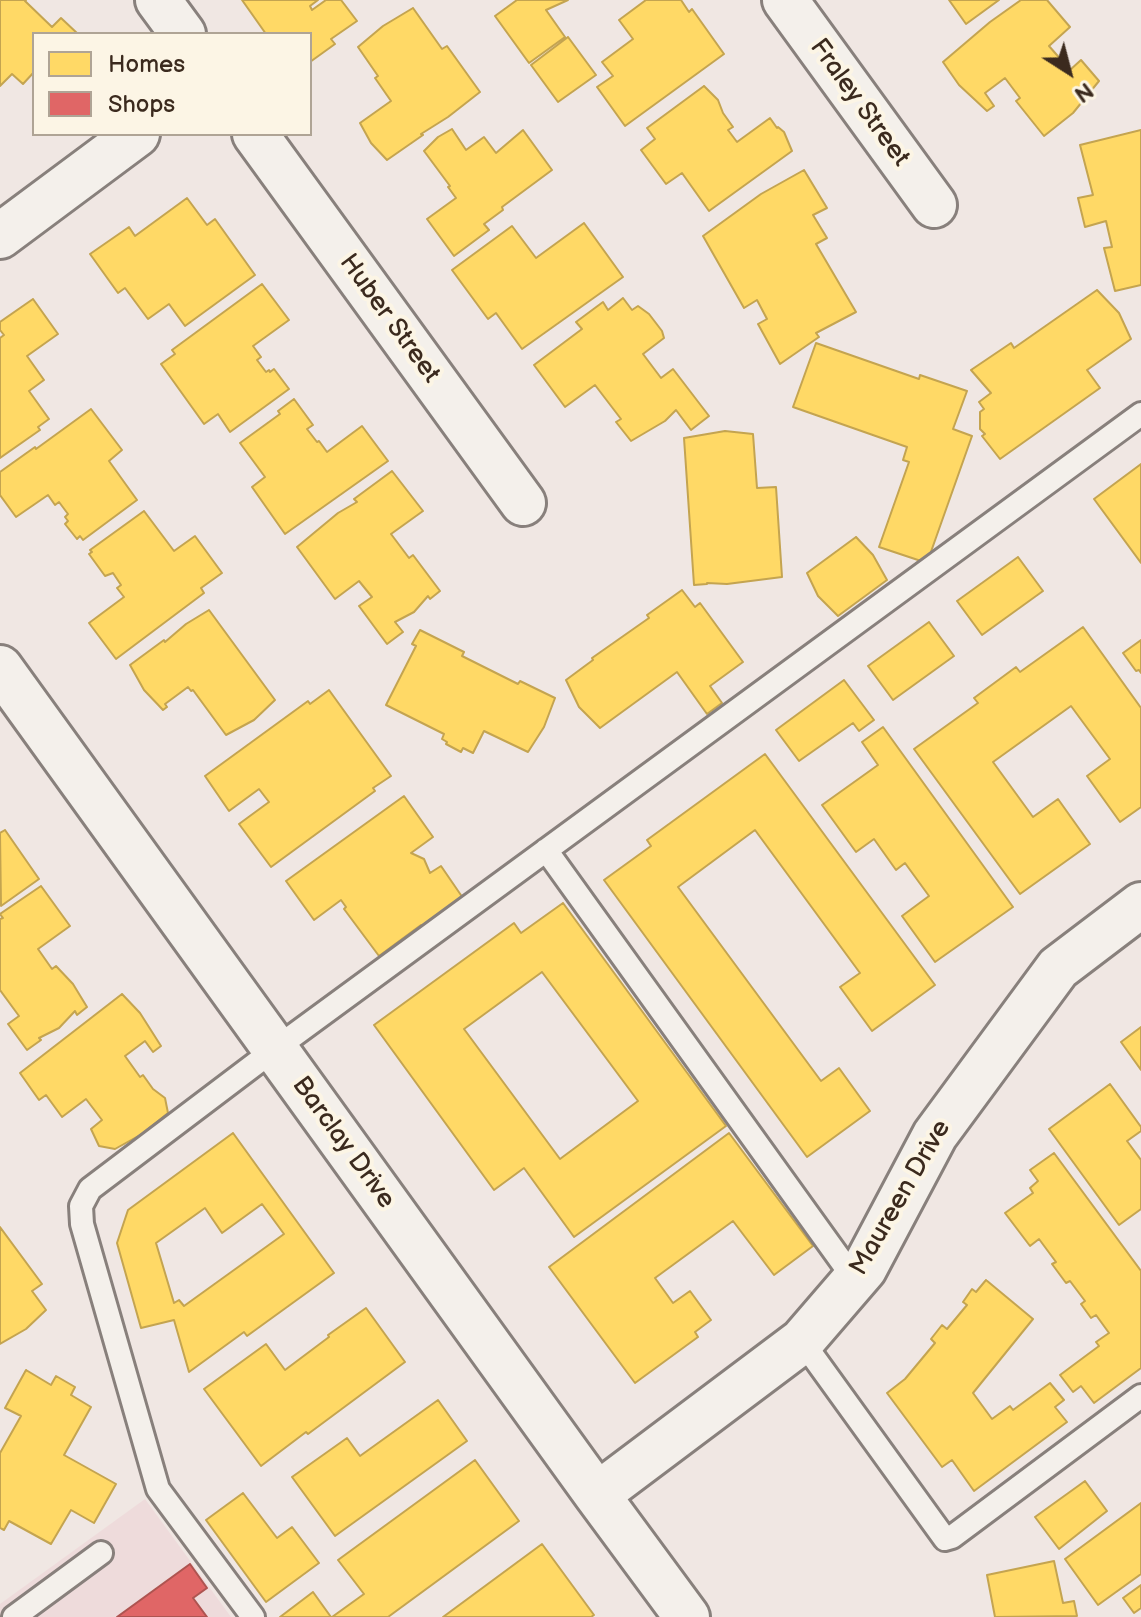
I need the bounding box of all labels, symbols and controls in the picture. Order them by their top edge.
legend [32,32,312,136]
north arrow [1029,32,1109,112]
street label: Fraley Street [802,33,916,173]
text: Homes [108,50,185,79]
text: N [1069,76,1098,108]
text: Shops [108,90,175,119]
street label: Huber Street [332,249,446,389]
street label: Barclay Drive [285,1071,401,1215]
street label: Maureen Drive [844,1115,958,1281]

